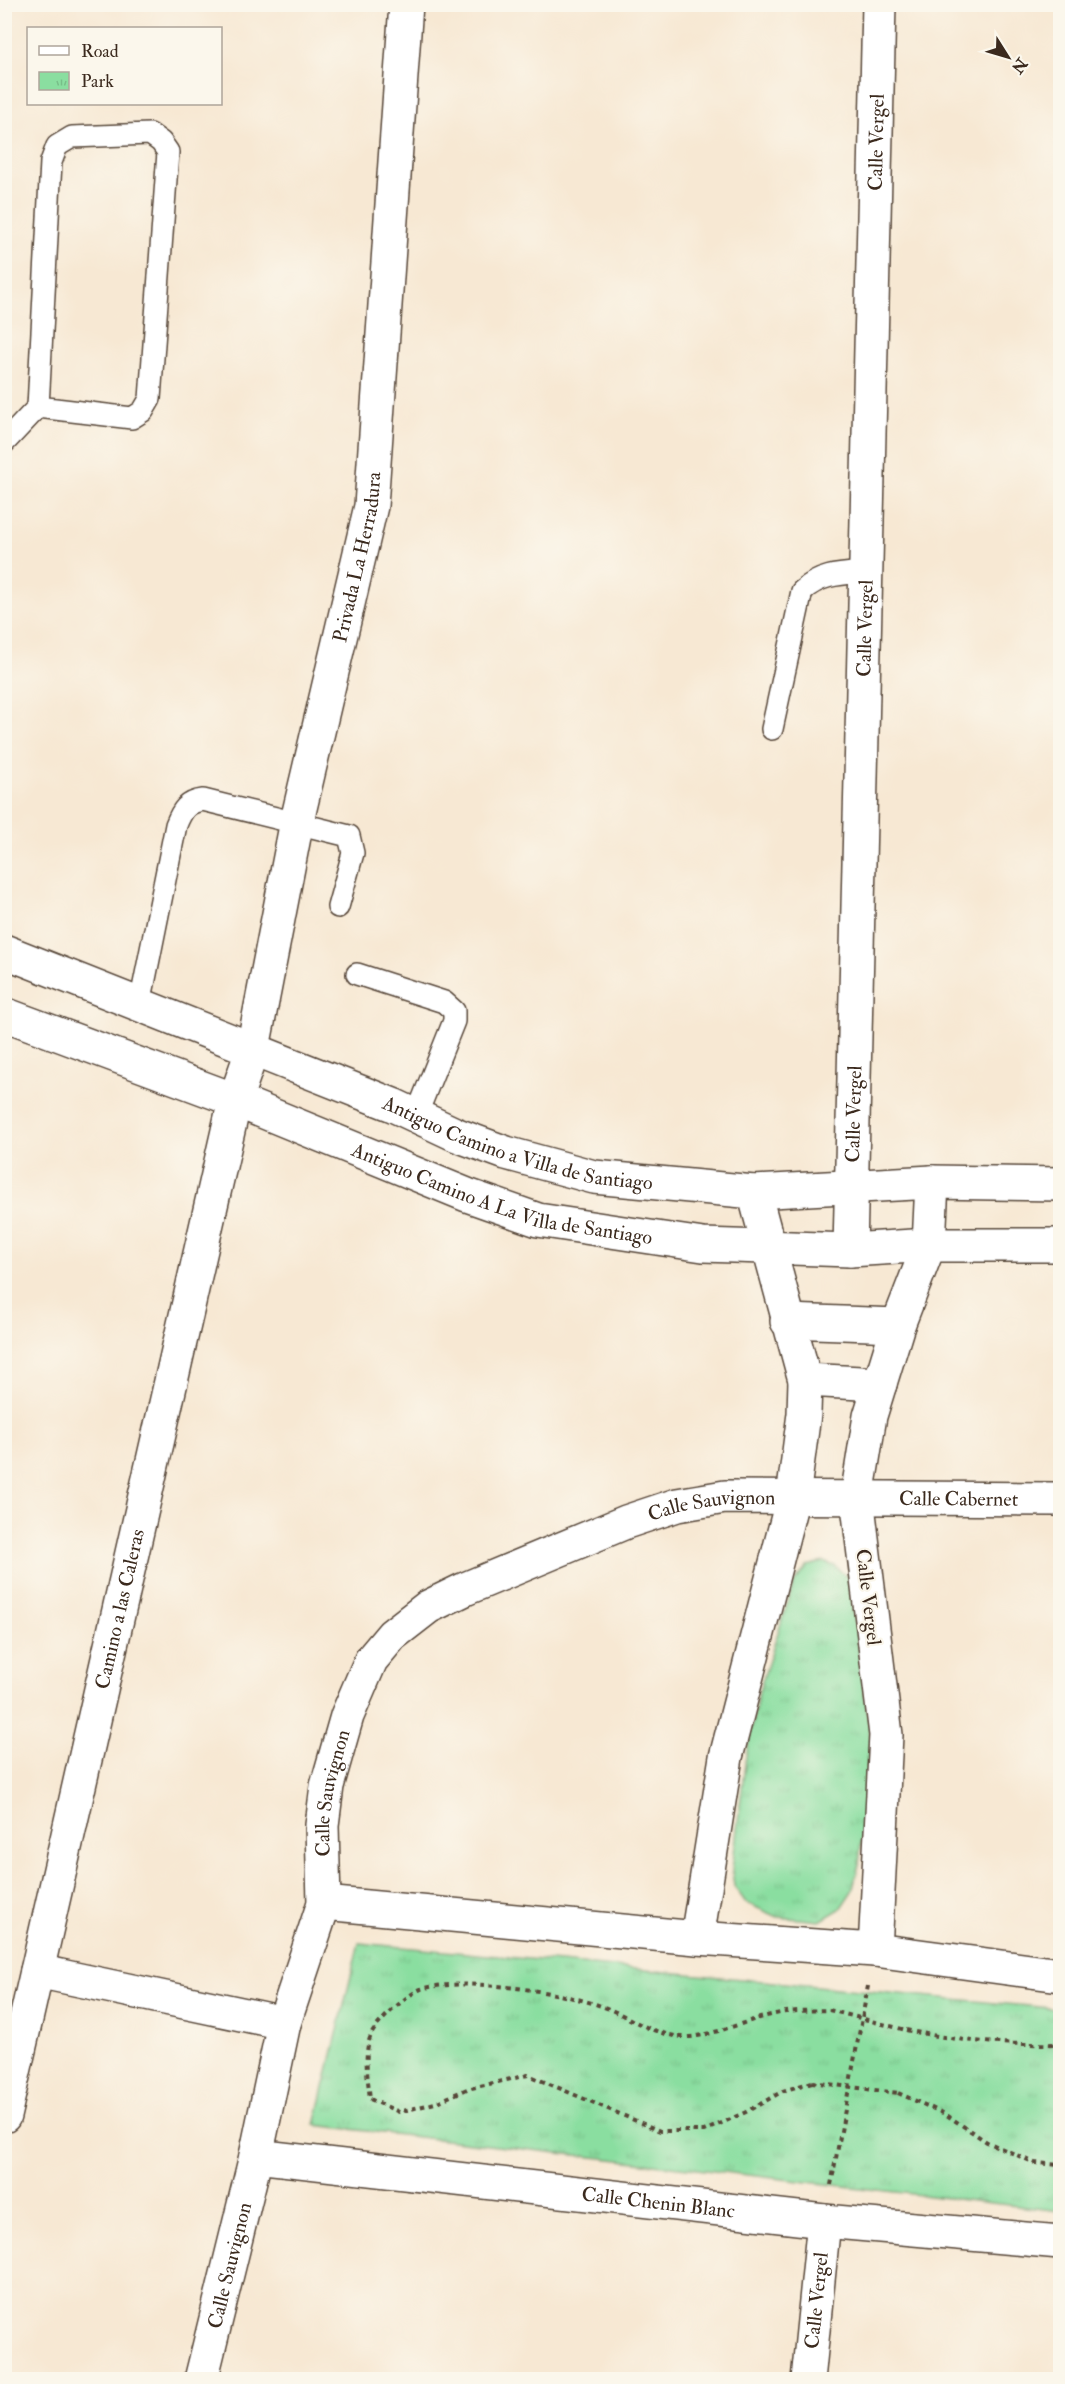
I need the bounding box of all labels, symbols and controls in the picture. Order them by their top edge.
legend [27,27,222,105]
north arrow [978,27,1038,87]
text: Road [81,40,119,63]
text: N [1006,53,1032,78]
text: Park [81,70,114,93]
street label: Calle Vergel [863,93,890,191]
street label: Privada La Herradura [327,470,386,645]
street label: Calle Vergel [851,579,879,677]
street label: Calle Vergel [840,1065,867,1163]
street label: Antiguo Camino a Villa de Santiago [378,1090,654,1195]
street label: Antiguo Camino A La Villa de Santiago [347,1137,654,1250]
street label: Calle Sauvignon [644,1485,775,1527]
street label: Calle Cabernet [899,1486,1019,1512]
street label: Camino a las Caleras [89,1526,150,1692]
street label: Calle Vergel [850,1547,887,1647]
street label: Calle Sauvignon [310,1727,356,1857]
street label: Calle Chenin Blanc [580,2181,736,2224]
street label: Calle Sauvignon [202,2200,257,2331]
street label: Calle Vergel [799,2251,834,2350]

